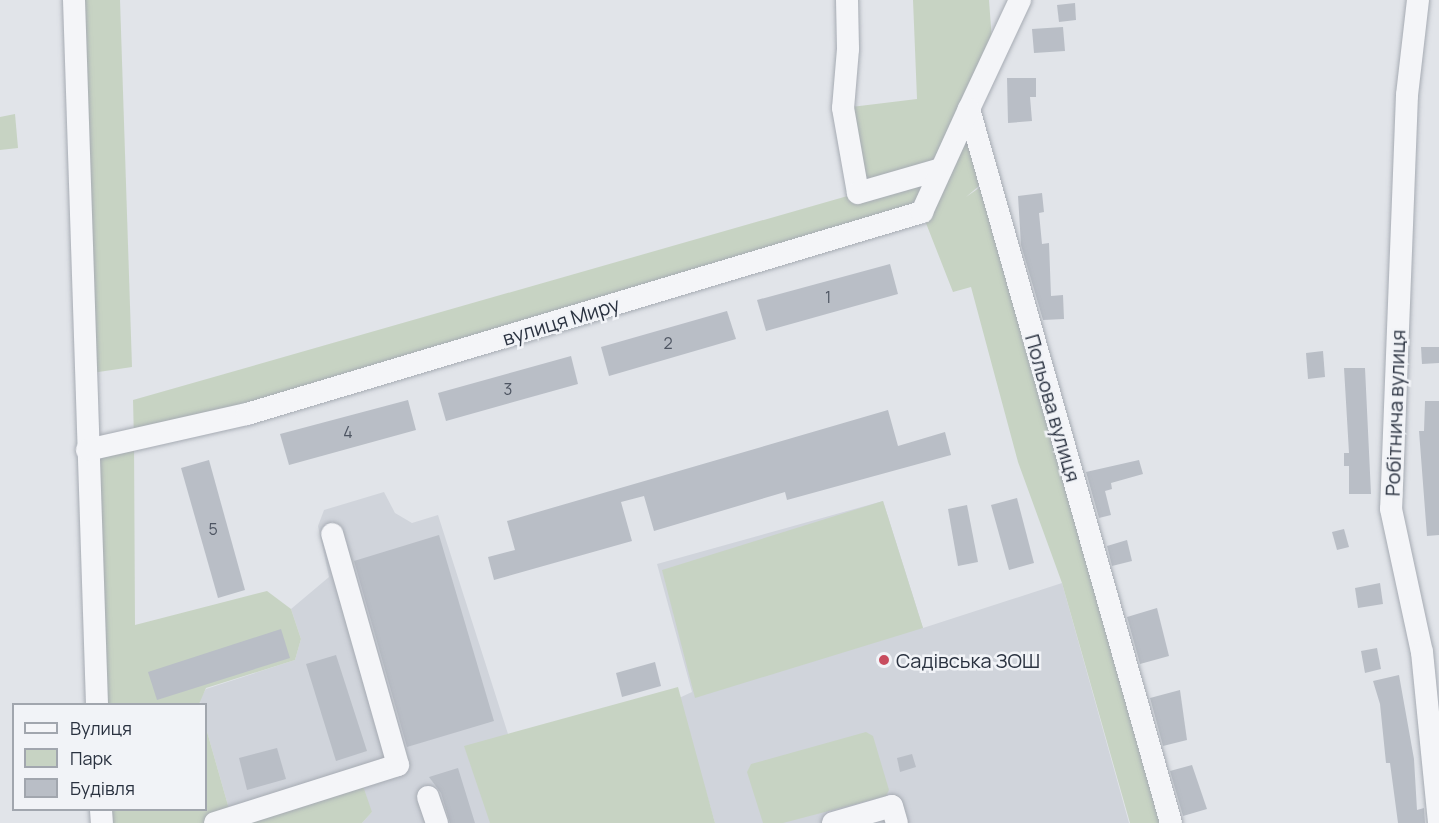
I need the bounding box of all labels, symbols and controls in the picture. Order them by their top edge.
house number: 1 [825,287,831,307]
street label: вулиця Миру [499,292,623,350]
street label: Робітнича вулиця [1380,329,1410,497]
street label: Польова вулиця [1020,331,1086,485]
house number: 2 [663,333,673,353]
house number: 3 [504,379,512,399]
house number: 4 [343,422,353,442]
house number: 5 [208,519,218,539]
place label: Садівська ЗОШ [896,648,1040,672]
marker: Садівська ЗОШ [877,653,891,667]
legend [12,703,207,811]
text: Вулиця [70,716,132,740]
text: Парк [70,746,112,770]
text: Будівля [70,776,135,800]

